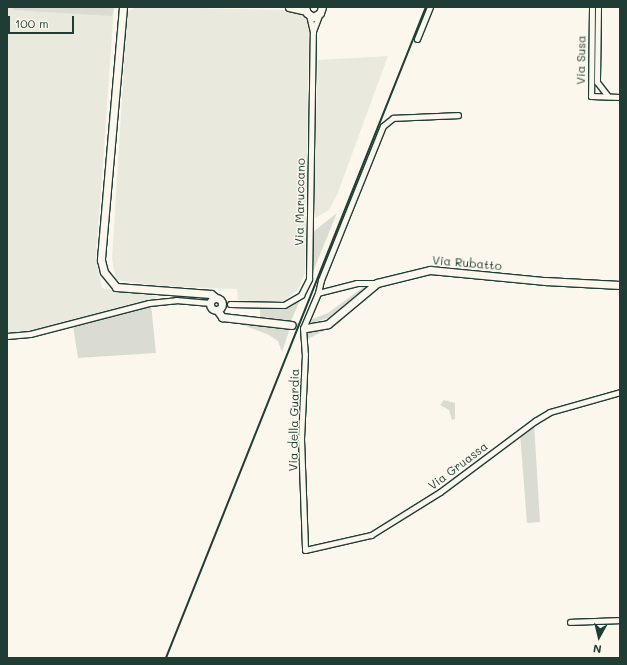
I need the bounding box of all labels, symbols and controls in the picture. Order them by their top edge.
scale bar [10,8,76,34]
text: 100 m [15,15,49,31]
street label: Via Susa [573,35,589,85]
street label: Via Maruccano [292,158,308,246]
street label: Via Rubatto [432,253,502,273]
street label: Via della Guardia [286,368,302,472]
street label: Via Gruassa [425,439,491,493]
north arrow [579,617,619,657]
text: N [592,641,602,657]

